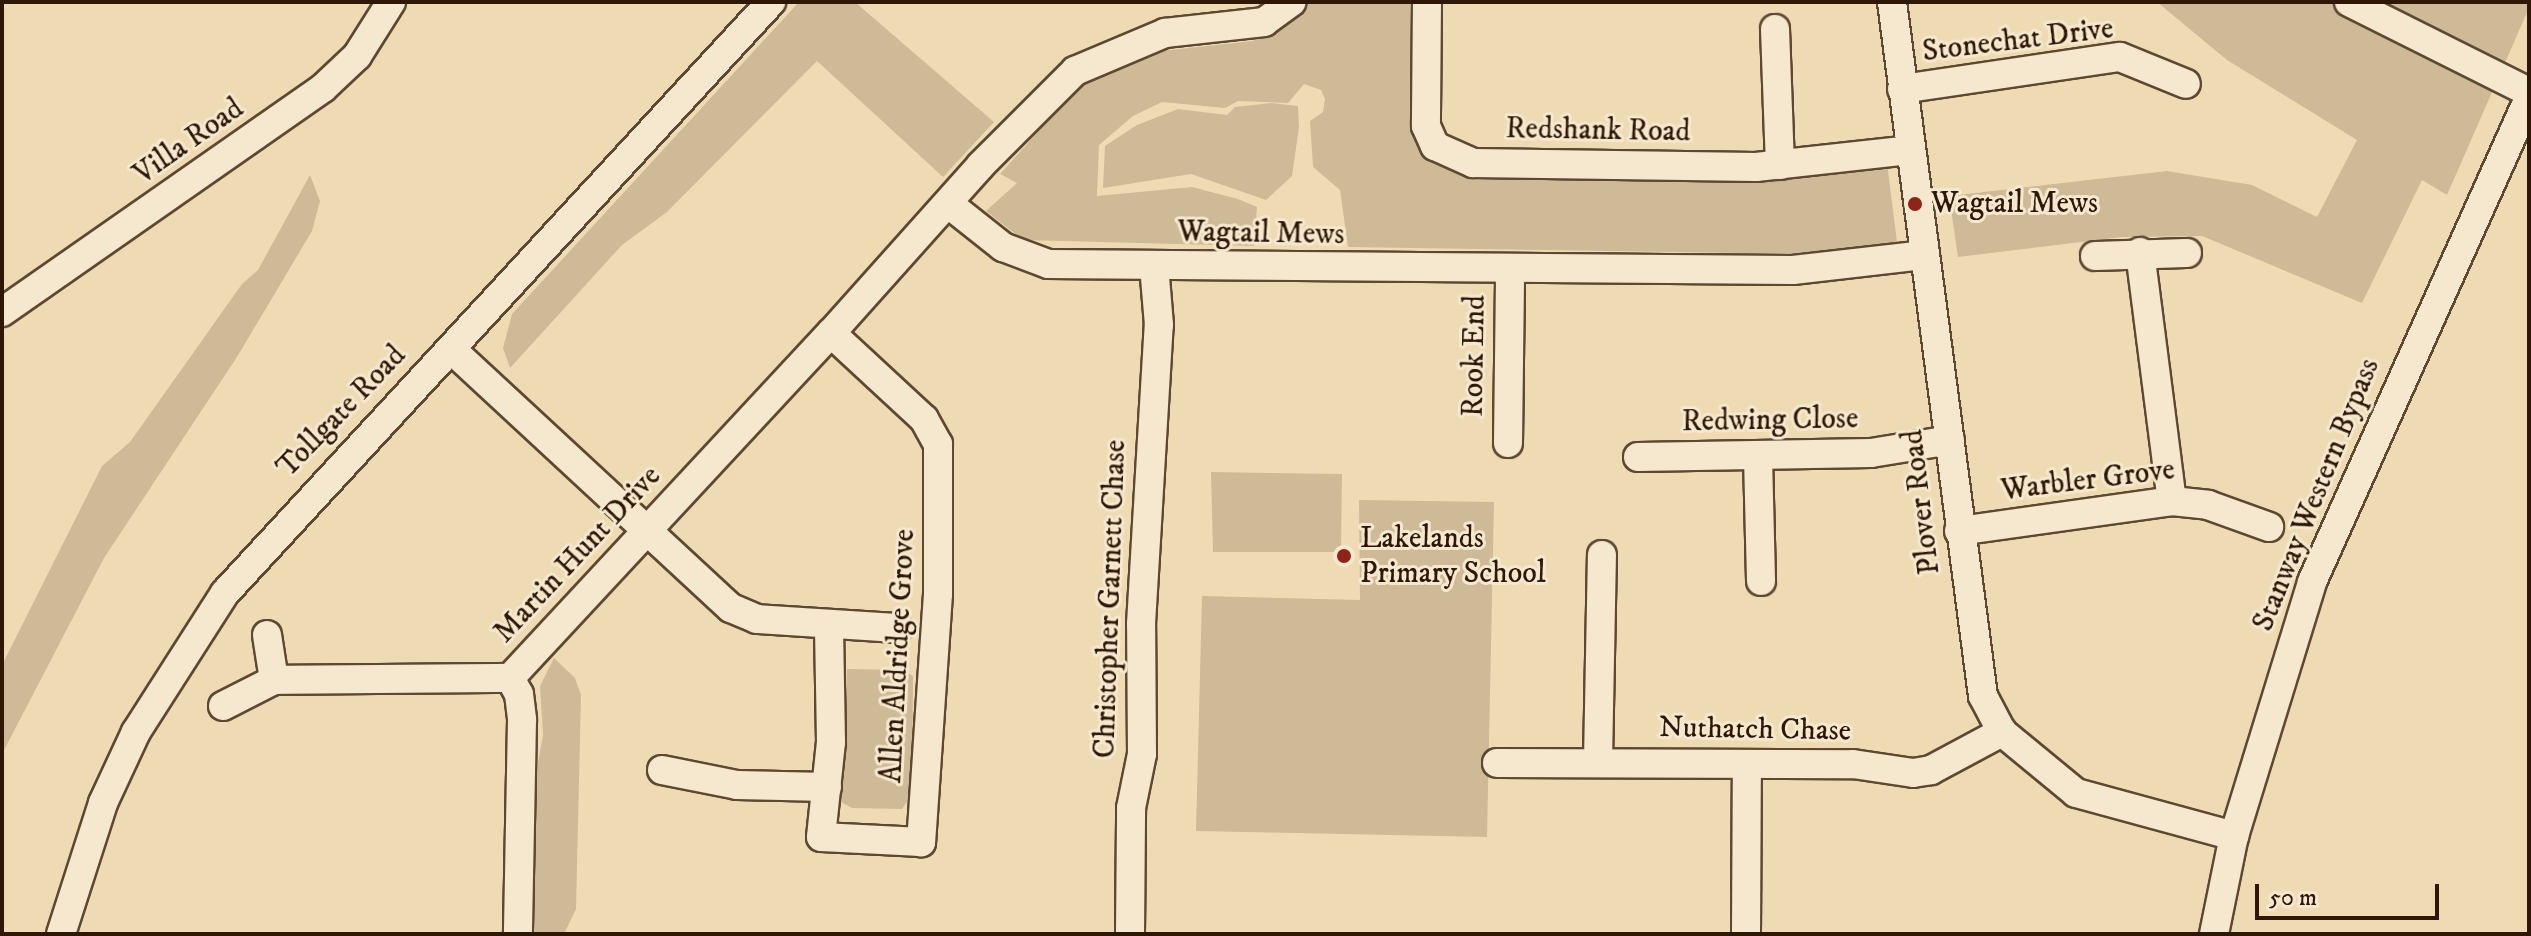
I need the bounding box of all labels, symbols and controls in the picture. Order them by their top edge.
street label: Stonechat Drive [1920,11,2116,71]
street label: Villa Road [127,91,251,193]
street label: Redshank Road [1505,111,1691,151]
place label: Wagtail Mews [1931,186,2098,222]
marker: Wagtail Mews [1906,195,1924,213]
street label: Wagtail Mews [1177,215,1345,253]
street label: Rook End [1456,295,1494,417]
street label: Tollgate Road [270,338,414,486]
street label: Stanway Western Bypass [2246,353,2388,637]
street label: Redwing Close [1681,401,1859,441]
street label: Plover Road [1895,427,1949,577]
street label: Christopher Garnett Chase [1087,439,1135,759]
street label: Warbler Grove [1999,452,2177,510]
street label: Martin Hunt Drive [487,459,669,651]
place label: Lakelands Primary School [1360,521,1546,592]
street label: Allen Aldridge Grove [874,528,924,784]
marker: Lakelands Primary School [1335,547,1353,565]
street label: Nuthatch Chase [1659,710,1851,750]
scale bar [2259,868,2443,918]
text: 50 m [2269,883,2317,913]

